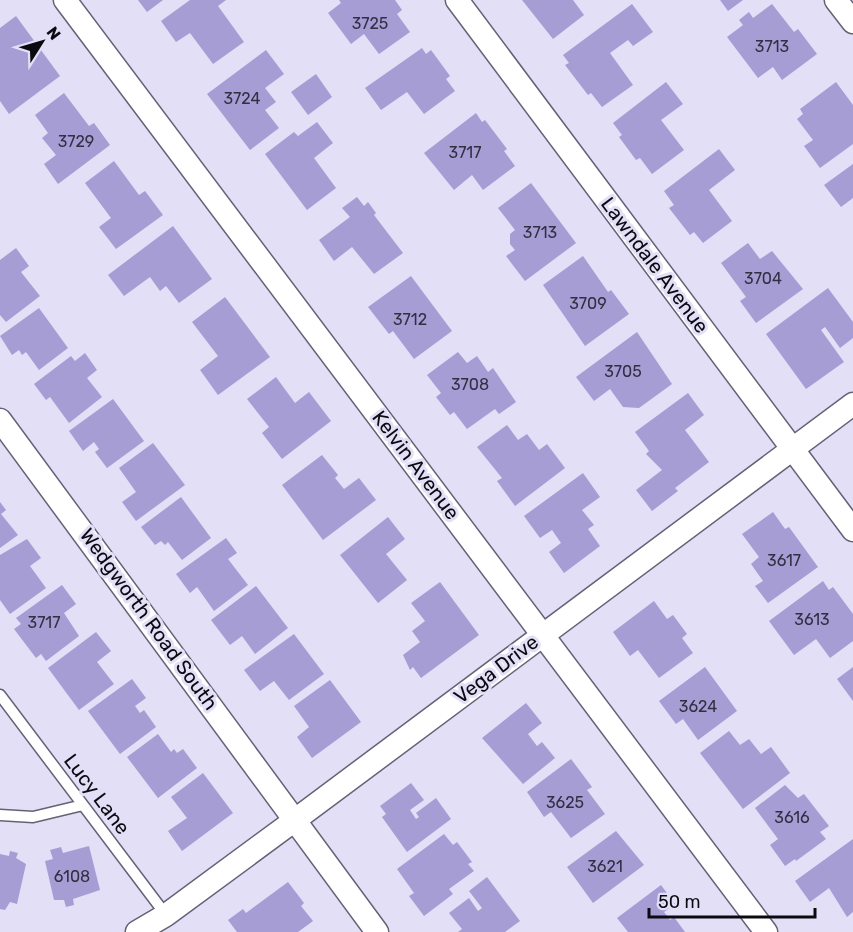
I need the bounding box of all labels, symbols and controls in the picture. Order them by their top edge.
north arrow [12,12,72,72]
house number: 3725 [352,14,388,33]
text: N [43,23,65,44]
house number: 3713 [755,37,789,56]
house number: 3724 [224,89,261,108]
house number: 3729 [58,132,94,151]
house number: 3717 [449,143,481,162]
street label: Lawndale Avenue [596,192,714,338]
house number: 3713 [523,223,557,242]
house number: 3704 [744,269,782,288]
house number: 3709 [569,294,607,313]
house number: 3712 [393,310,427,329]
house number: 3705 [604,362,642,381]
house number: 3708 [451,375,489,394]
street label: Kelvin Avenue [367,406,465,524]
street label: Wedgworth Road South [75,523,223,715]
house number: 3617 [767,551,801,570]
house number: 3613 [794,610,830,629]
house number: 3717 [28,613,60,632]
street label: Vega Drive [449,630,543,708]
house number: 3624 [679,697,717,716]
street label: Lucy Lane [59,749,135,839]
house number: 3625 [546,793,584,812]
house number: 3616 [774,808,810,827]
house number: 3621 [587,857,623,876]
house number: 6108 [54,867,90,886]
scale bar [649,881,816,919]
text: 50 m [658,891,701,913]

